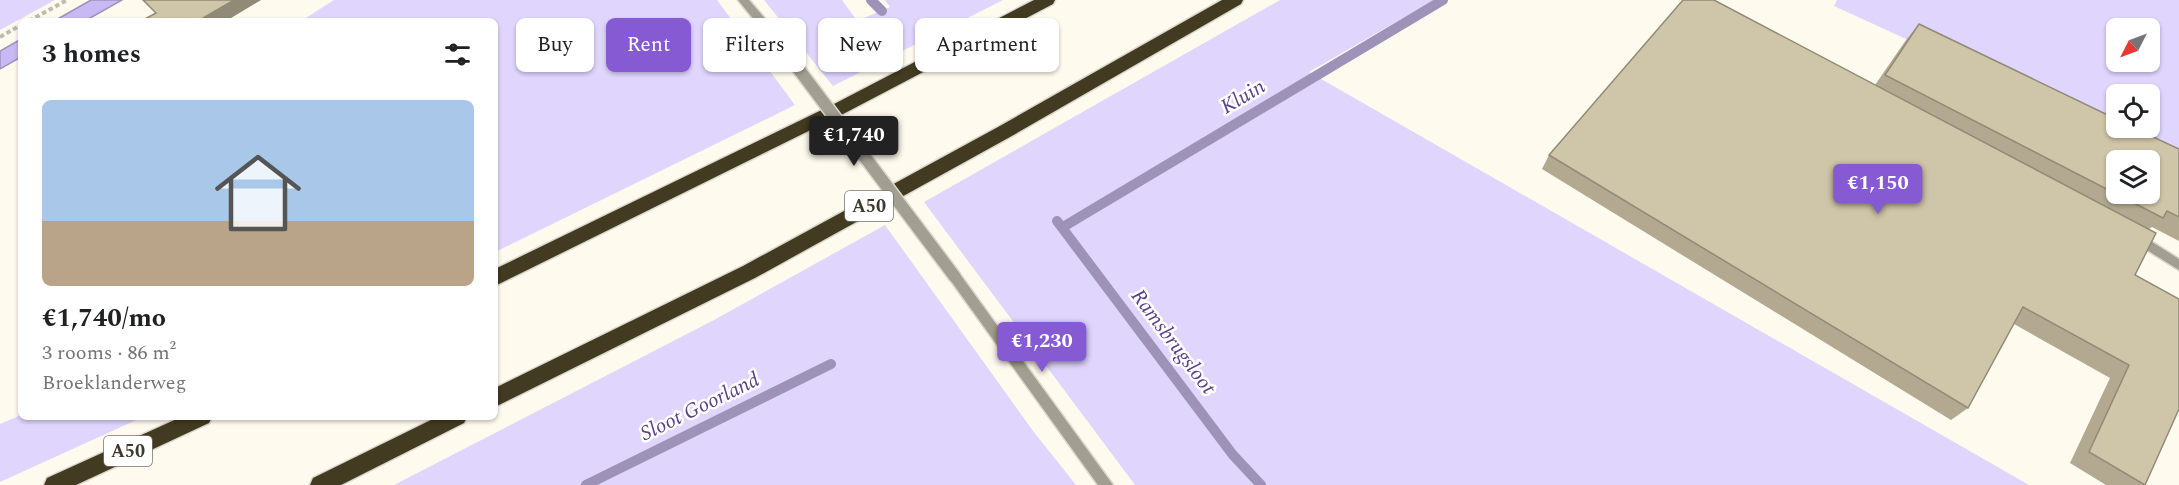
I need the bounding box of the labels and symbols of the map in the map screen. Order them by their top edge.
north arrow [2106,18,2160,72]
water label: Kluin [1214,71,1272,123]
pin: €1,740 [805,116,903,167]
pin: €1,150 [1829,164,1927,215]
road number: A50 [845,191,893,221]
water label: Ramsbrugsloot [1123,282,1224,402]
pin: €1,230 [993,322,1091,373]
water label: Sloot Goorland [635,364,765,450]
road number: A50 [104,436,152,466]

